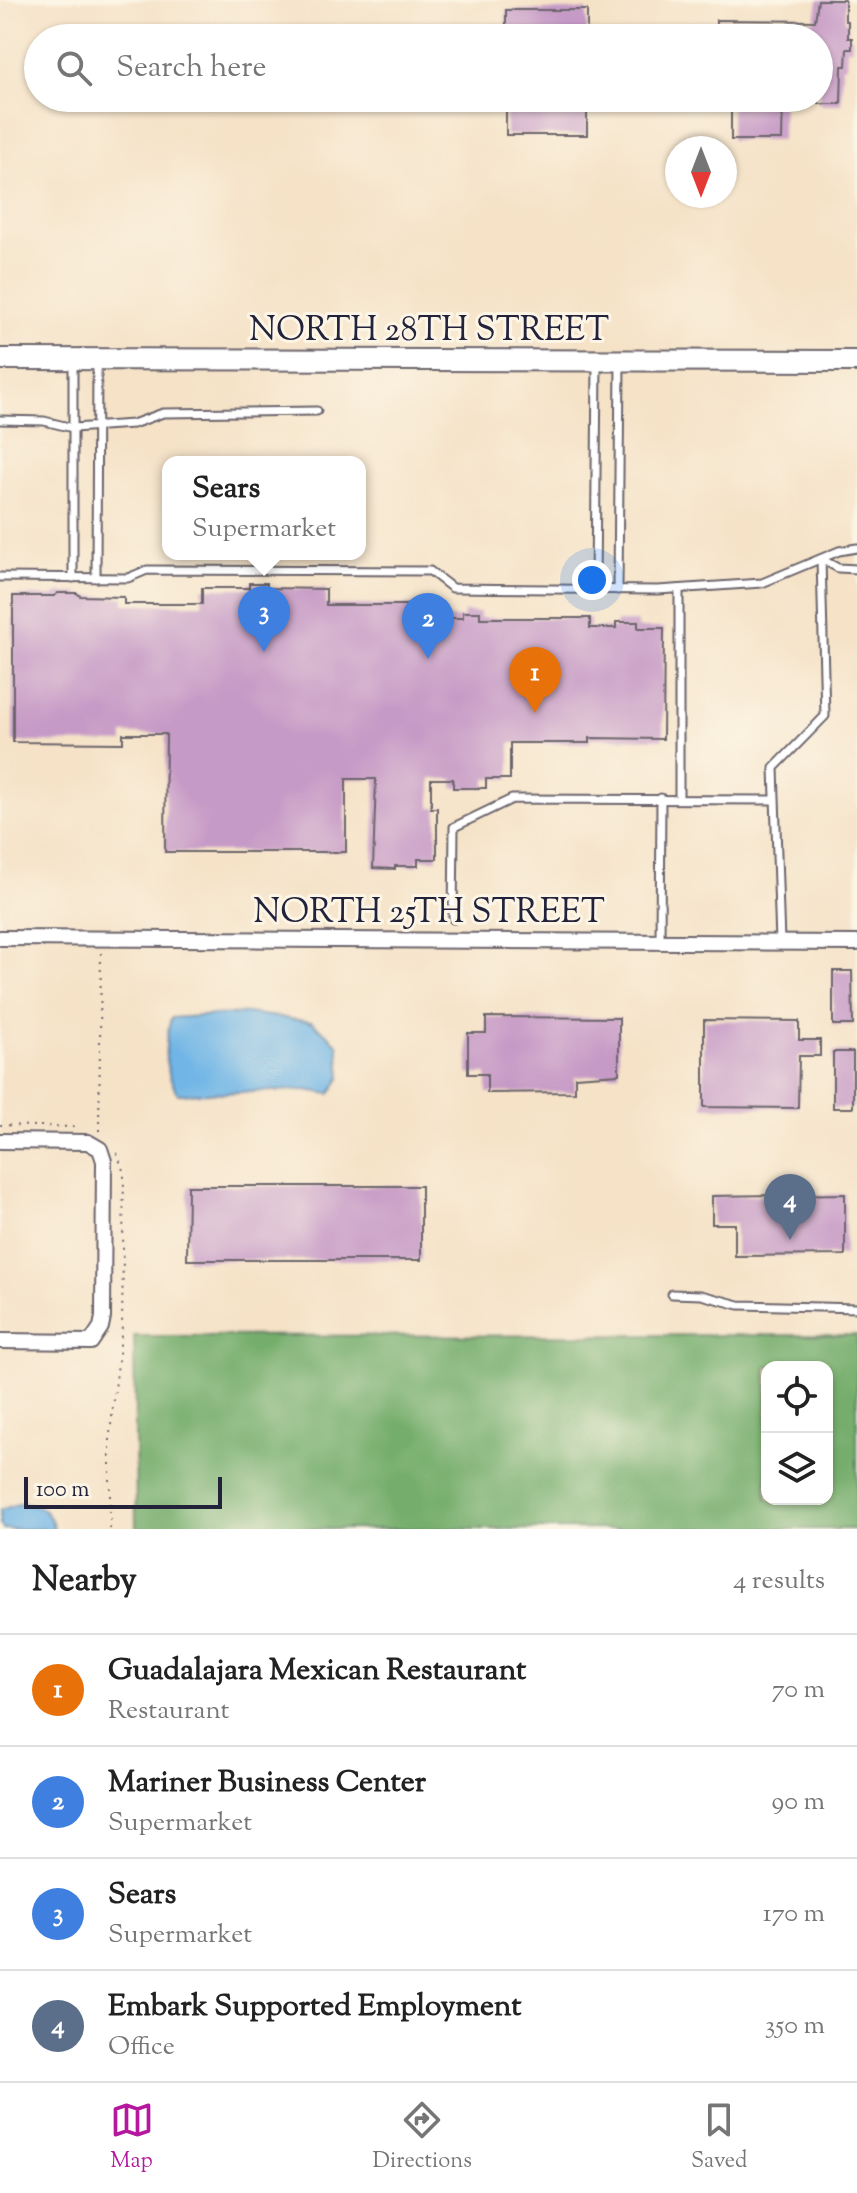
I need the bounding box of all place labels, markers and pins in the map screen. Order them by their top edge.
pin: 3 [238,586,290,652]
pin: 2 [402,593,454,659]
pin: 1 [509,647,561,713]
pin: 4 [764,1174,816,1240]

